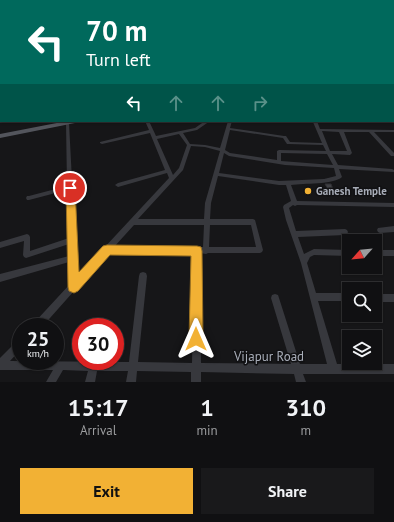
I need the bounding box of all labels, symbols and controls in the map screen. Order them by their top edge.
text: 70 m [86,12,147,49]
icon: left [20,16,72,68]
text: Turn left [86,48,151,71]
icon: left [123,92,145,114]
icon: ahead [165,92,187,114]
icon: ahead [207,92,229,114]
icon: right [249,92,271,114]
pin [53,171,87,205]
icon: arrive [59,177,81,199]
place label: Ganesh Temple [316,184,387,198]
marker: Ganesh Temple [303,186,313,196]
north arrow [342,234,382,274]
map controls [342,234,382,370]
button: search [342,282,382,322]
speed limit sign: 30 [72,318,124,370]
position arrow [175,318,217,360]
text: 25 [27,326,49,352]
button: layers [342,330,382,370]
text: km/h [27,347,49,360]
street label: Vijapur Road [233,348,304,365]
text: 15:17 [68,392,129,423]
text: 1 [200,392,214,423]
text: 310 [285,392,326,423]
text: Arrival [80,422,116,439]
text: min [196,422,218,439]
text: m [301,422,311,439]
button: Exit [20,468,193,514]
button: Share [201,468,374,514]

